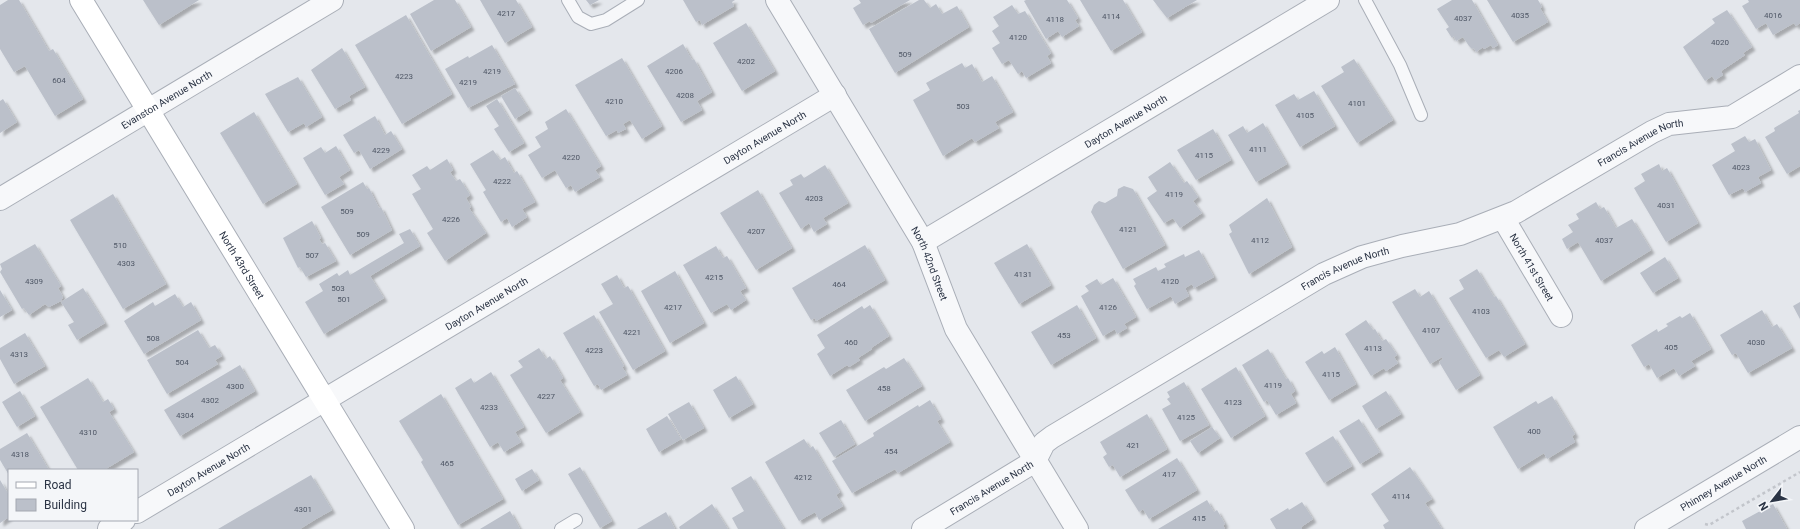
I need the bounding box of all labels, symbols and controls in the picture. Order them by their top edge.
house number: 4217 [497,9,515,18]
house number: 4035 [1511,11,1529,20]
house number: 4016 [1764,11,1782,20]
house number: 4114 [1102,12,1120,21]
house number: 4037 [1454,14,1472,23]
house number: 4118 [1046,15,1064,24]
house number: 4120 [1009,33,1027,42]
house number: 4020 [1711,38,1729,47]
house number: 509 [898,50,912,59]
house number: 4202 [737,57,755,66]
house number: 4219 [483,67,501,76]
house number: 4206 [665,67,683,76]
street label: Evanston Avenue North [119,68,214,131]
house number: 4223 [395,72,413,81]
house number: 604 [52,76,66,85]
house number: 4219 [459,78,477,87]
house number: 4208 [676,91,694,100]
street label: Dayton Avenue North [1082,92,1169,150]
house number: 4210 [605,97,623,106]
house number: 4101 [1348,99,1366,108]
house number: 503 [956,102,970,111]
street label: Dayton Avenue North [721,108,808,166]
house number: 4105 [1296,111,1314,120]
street label: Francis Avenue North [1596,117,1684,168]
house number: 4111 [1249,145,1267,154]
house number: 4229 [372,146,390,155]
house number: 4115 [1195,151,1213,160]
house number: 4220 [562,153,580,162]
house number: 4023 [1732,163,1750,172]
house number: 4222 [493,177,511,186]
house number: 4119 [1165,190,1183,199]
house number: 4203 [805,194,823,203]
house number: 4031 [1657,201,1675,210]
house number: 509 [340,207,354,216]
house number: 4226 [442,215,460,224]
street label: North 42nd Street [909,224,950,302]
house number: 4121 [1119,225,1137,234]
house number: 4207 [747,227,765,236]
street label: North 43rd Street [218,229,267,300]
house number: 509 [356,230,370,239]
street label: North 41st Street [1508,231,1556,303]
house number: 4112 [1251,236,1269,245]
house number: 4037 [1595,236,1613,245]
house number: 510 [113,241,127,250]
street label: Francis Avenue North [1299,244,1390,292]
house number: 507 [305,251,319,260]
house number: 4303 [117,259,135,268]
house number: 4131 [1014,270,1032,279]
house number: 4215 [705,273,723,282]
street label: Dayton Avenue North [443,274,530,332]
house number: 4309 [25,277,43,286]
house number: 4120 [1161,277,1179,286]
house number: 464 [832,280,846,289]
house number: 503 [331,284,345,293]
house number: 501 [337,295,351,304]
house number: 4217 [664,303,682,312]
house number: 4126 [1099,303,1117,312]
house number: 4103 [1472,307,1490,316]
house number: 4107 [1422,326,1440,335]
house number: 4221 [623,328,641,337]
house number: 453 [1057,331,1071,340]
house number: 508 [146,334,160,343]
house number: 460 [844,338,858,347]
house number: 4030 [1747,338,1765,347]
house number: 405 [1664,343,1678,352]
house number: 4113 [1364,344,1382,353]
house number: 4223 [585,346,603,355]
house number: 4313 [10,350,28,359]
house number: 504 [175,358,189,367]
house number: 4115 [1322,370,1340,379]
house number: 4119 [1264,381,1282,390]
house number: 4300 [226,382,244,391]
house number: 458 [877,384,891,393]
house number: 4227 [537,392,555,401]
house number: 4302 [201,396,219,405]
house number: 4123 [1224,398,1242,407]
house number: 4233 [480,403,498,412]
house number: 4304 [176,411,194,420]
house number: 4125 [1177,413,1195,422]
house number: 400 [1527,427,1541,436]
house number: 4310 [79,428,97,437]
street label: Dayton Avenue North [165,441,251,498]
house number: 421 [1126,441,1140,450]
house number: 454 [884,447,898,456]
house number: 4318 [11,450,29,459]
street label: Phinney Avenue North [1678,453,1768,513]
street label: Francis Avenue North [948,458,1035,517]
house number: 465 [440,459,454,468]
legend [8,469,138,521]
house number: 417 [1162,470,1176,479]
house number: 4212 [794,473,812,482]
text: Road [44,478,72,492]
north arrow [1752,481,1792,521]
house number: 4114 [1392,492,1410,501]
text: Building [44,498,87,512]
house number: 4301 [294,505,312,514]
house number: 415 [1192,514,1206,523]

